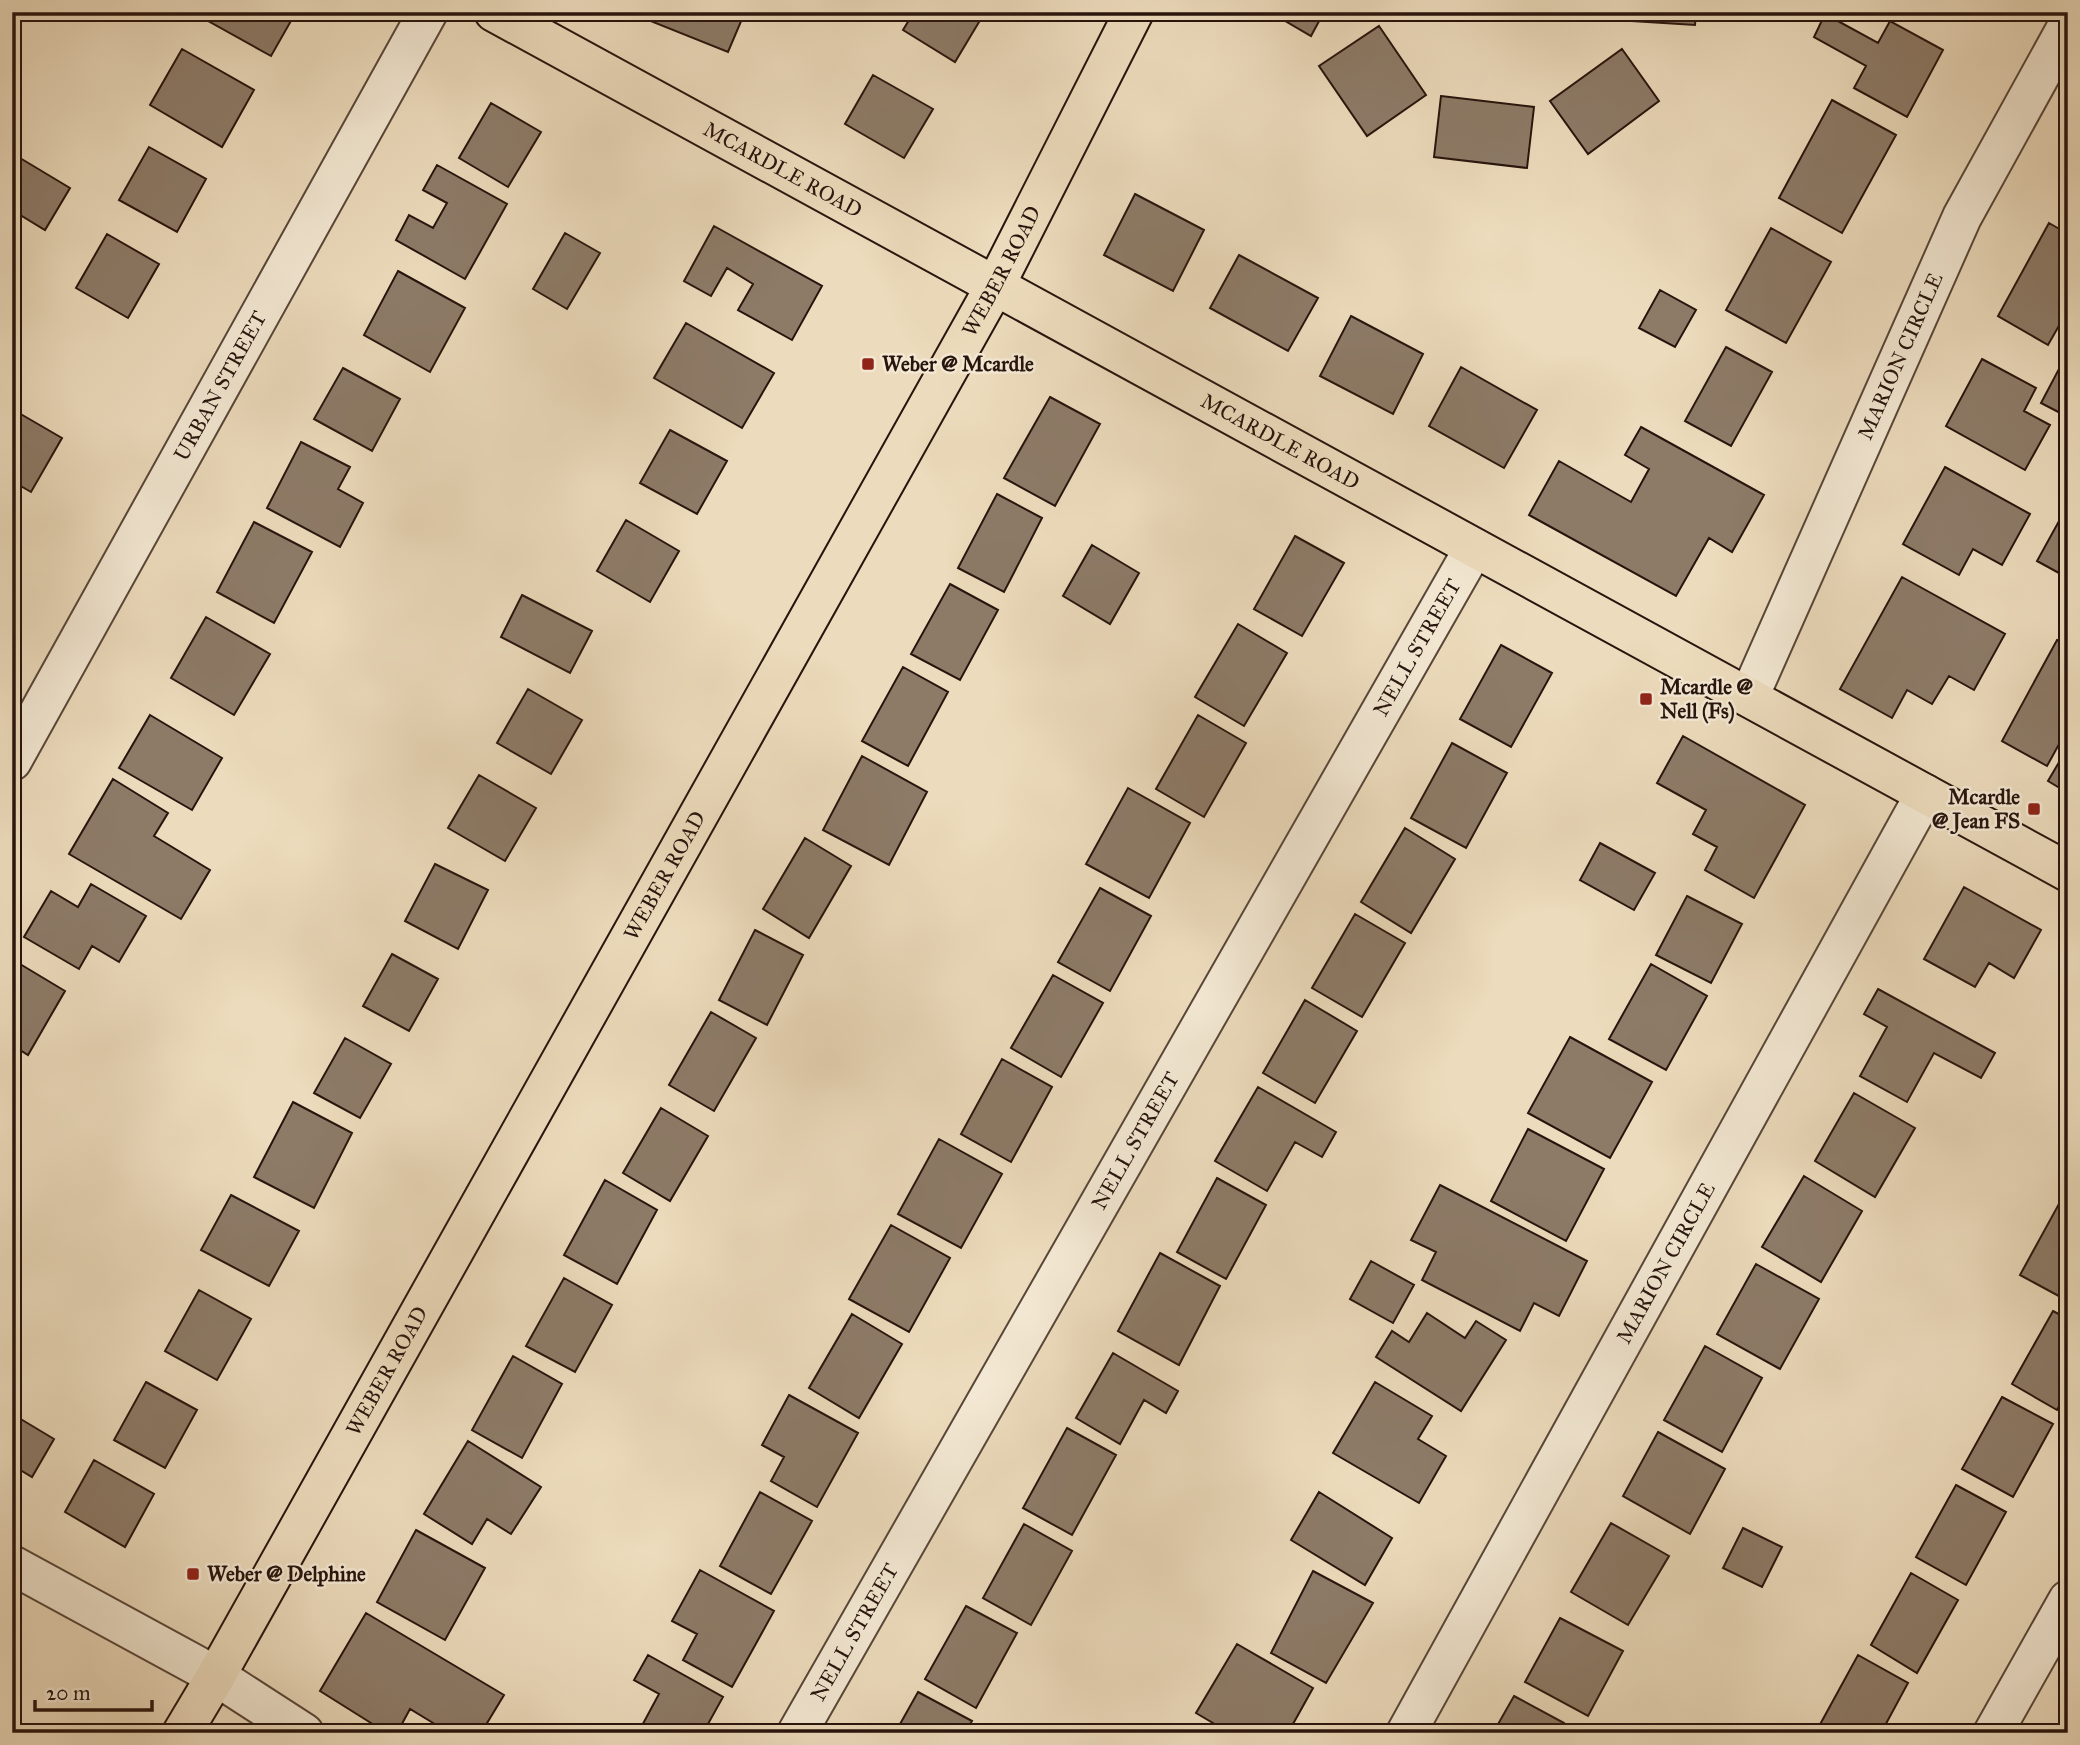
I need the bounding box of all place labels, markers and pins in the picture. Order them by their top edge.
place label: Weber @ Mcardle [882,351,1034,377]
marker: Weber @ Mcardle [860,356,876,372]
place label: Mcardle @ Nell (Fs) [1660,674,1753,724]
marker: Mcardle @ Nell (Fs) [1638,691,1654,707]
place label: Mcardle @ Jean FS [1932,784,2020,835]
marker: Mcardle @ Jean FS [2026,801,2042,817]
place label: Weber @ Delphine [207,1561,366,1587]
marker: Weber @ Delphine [185,1566,201,1582]

